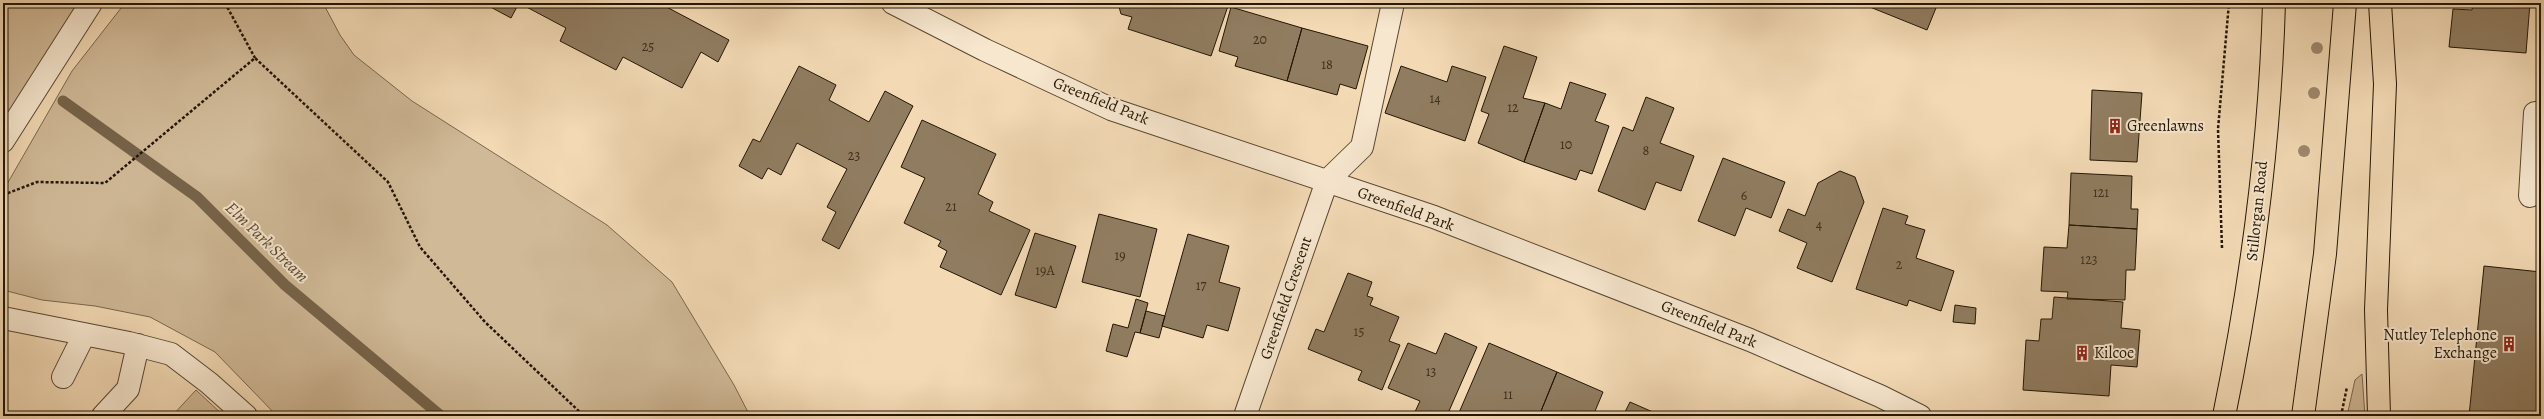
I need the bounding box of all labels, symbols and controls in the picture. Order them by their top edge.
house number: 20 [1253,30,1267,49]
house number: 25 [642,37,654,56]
house number: 18 [1321,55,1333,74]
street label: Greenfield Park [1050,72,1152,130]
house number: 14 [1429,89,1441,108]
house number: 12 [1507,98,1519,117]
place label: Greenlawns [2127,115,2204,137]
building icon: Greenlawns [2106,117,2124,135]
house number: 10 [1560,135,1572,154]
house number: 8 [1643,141,1650,160]
house number: 23 [848,146,860,165]
street label: Stillorgan Road [2241,159,2273,262]
street label: Greenfield Park [1354,181,1458,237]
house number: 121 [2093,183,2109,202]
house number: 6 [1741,186,1747,205]
water label: Elm Park Stream [220,196,314,288]
house number: 21 [945,197,957,216]
house number: 4 [1816,215,1822,234]
street label: Greenfield Crescent [1255,234,1317,362]
house number: 19 [1114,246,1126,265]
house number: 123 [2080,250,2098,269]
house number: 2 [1896,255,1903,274]
house number: 19A [1035,261,1055,280]
house number: 17 [1196,276,1206,295]
street label: Greenfield Park [1658,295,1760,353]
house number: 15 [1354,322,1364,341]
place label: Nutley Telephone Exchange [2383,324,2497,364]
building icon: Nutley Telephone Exchange [2500,335,2518,353]
place label: Kilcoe [2094,342,2134,364]
building icon: Kilcoe [2073,344,2091,362]
house number: 13 [1426,362,1436,381]
house number: 11 [1503,385,1513,404]

